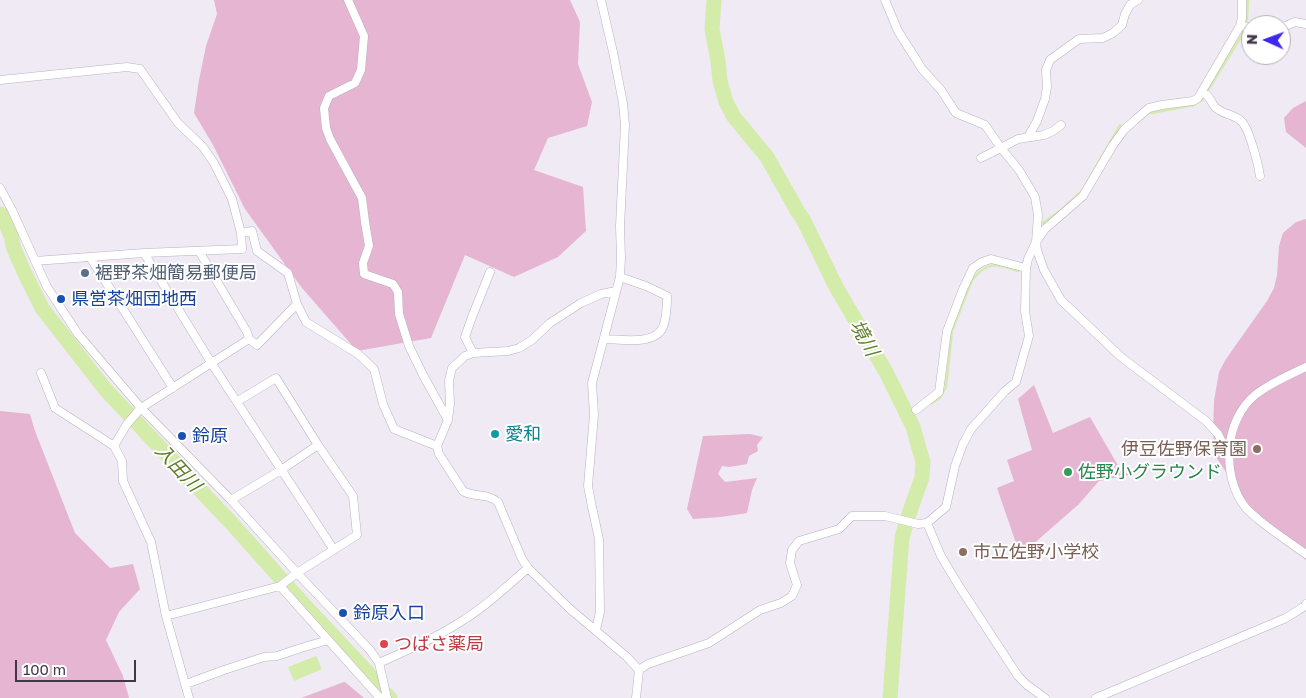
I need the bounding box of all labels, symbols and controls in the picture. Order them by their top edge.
north arrow [1241,15,1291,65]
text: N [1243,34,1260,45]
place label: 裾野茶畑簡易郵便局 [95,262,257,284]
marker: 裾野茶畑簡易郵便局 [79,267,91,279]
place label: 県営茶畑団地西 [71,288,197,310]
marker: 県営茶畑団地西 [55,293,67,305]
water label: 境川 [845,316,883,360]
place label: 愛和 [505,423,541,445]
place label: 鈴原 [192,425,228,447]
marker: 愛和 [489,428,501,440]
marker: 鈴原 [176,430,188,442]
place label: 伊豆佐野保育園 [1121,438,1247,460]
water label: 入田川 [150,439,206,497]
marker: 伊豆佐野保育園 [1251,443,1263,455]
place label: 佐野小グラウンド [1078,461,1222,483]
marker: 佐野小グラウンド [1062,466,1074,478]
place label: 市立佐野小学校 [973,541,1099,563]
marker: 市立佐野小学校 [957,546,969,558]
place label: 鈴原入口 [353,602,425,624]
marker: 鈴原入口 [337,607,349,619]
place label: つばさ薬局 [394,633,484,655]
marker: つばさ薬局 [378,638,390,650]
scale bar [18,650,139,682]
text: 100 m [23,660,66,678]

